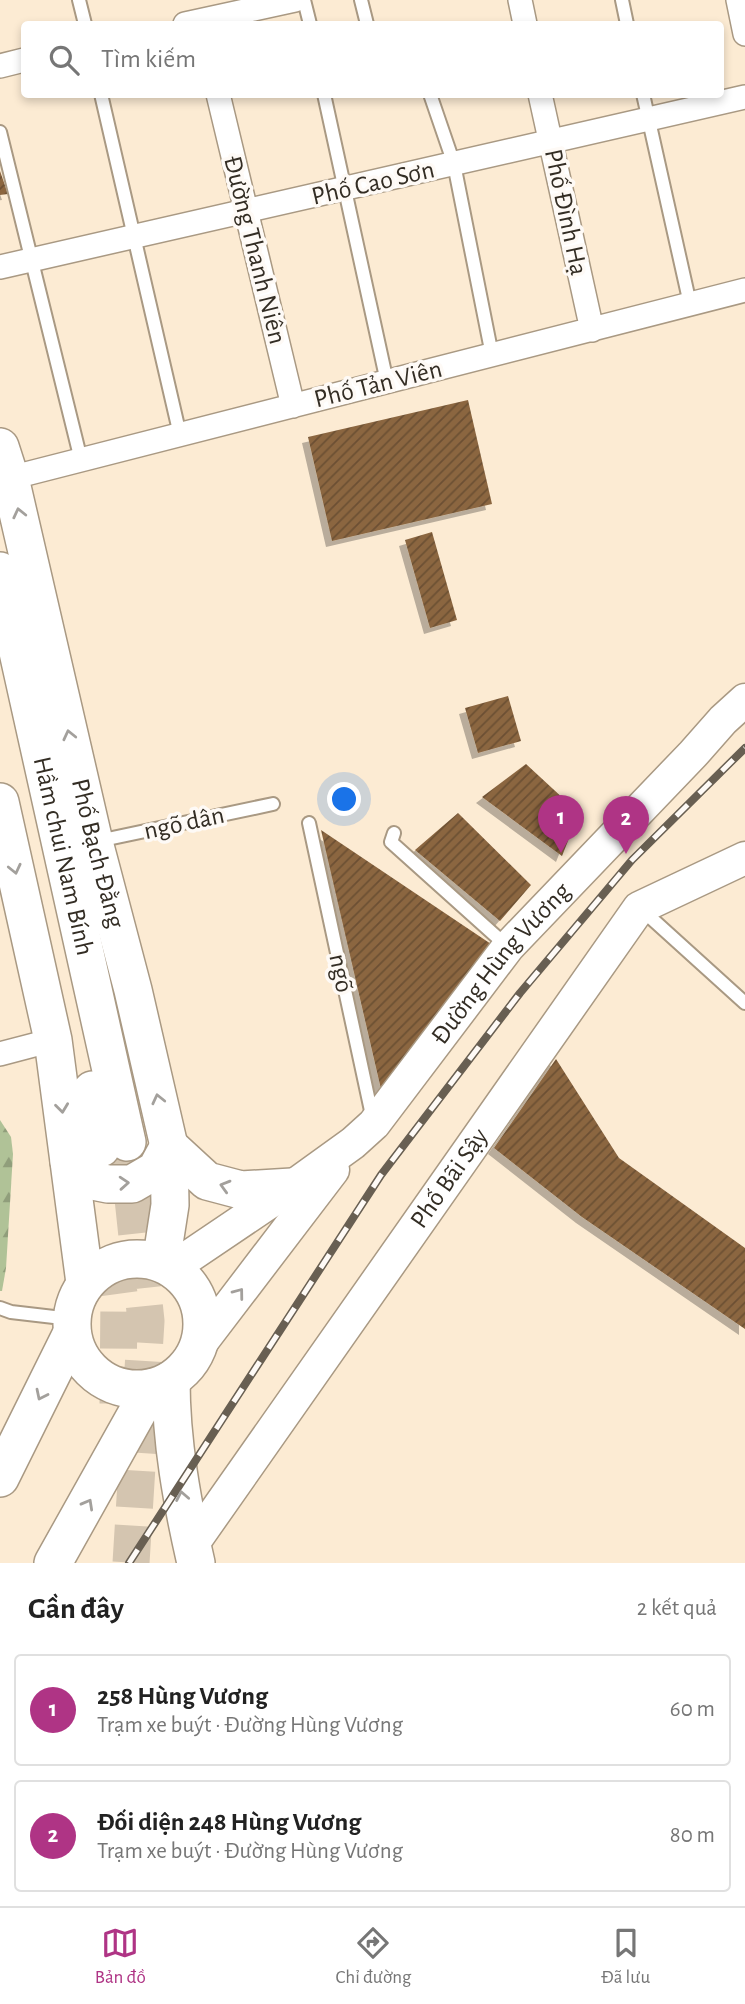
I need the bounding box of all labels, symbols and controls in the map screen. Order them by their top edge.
search box [21,21,724,98]
icon: search [45,41,83,79]
text: Tìm kiếm [101,46,196,72]
street label: Phố Đình Hạ [540,147,592,277]
street label: Đường Thanh Niên [219,153,291,347]
street label: Phố Cao Sơn [309,156,437,210]
street label: Phố Tản Viên [311,356,445,412]
one-way arrow [12,507,27,519]
one-way arrow [63,729,78,741]
street label: Hầm chui Nam Bính [29,754,98,958]
street label: Phố Bạch Đằng [67,776,129,931]
your location [327,782,361,816]
pin: 1 [538,795,584,853]
pin: 2 [603,796,649,854]
street label: ngõ dân [141,802,227,844]
one-way arrow [7,863,21,875]
street label: Đường Hùng Vương [426,877,576,1049]
street label: ngõ [324,951,358,995]
one-way arrow [152,1093,166,1105]
one-way arrow [55,1102,70,1114]
street label: Phố Bãi Sậy [406,1124,493,1233]
one-way arrow [119,1176,130,1191]
one-way arrow [219,1180,231,1194]
one-way arrow [231,1288,244,1300]
one-way arrow [36,1388,50,1400]
one-way arrow [175,1490,190,1502]
one-way arrow [80,1499,93,1511]
text: Gần đây [28,1594,124,1624]
text: 2 kết quả [637,1597,717,1620]
text: 258 Hùng Vương [97,1683,268,1709]
text: 1 [49,1698,57,1721]
text: 60 m [670,1698,715,1721]
text: Trạm xe buýt · Đường Hùng Vương [97,1714,403,1737]
text: Đối diện 248 Hùng Vương [97,1809,361,1835]
text: 2 [48,1824,58,1847]
text: 80 m [670,1824,715,1847]
text: Trạm xe buýt · Đường Hùng Vương [97,1840,403,1863]
tab: Bản đồ [95,1924,146,1989]
tab: Chỉ đường [335,1924,411,1989]
tab: Đã lưu [601,1924,650,1989]

